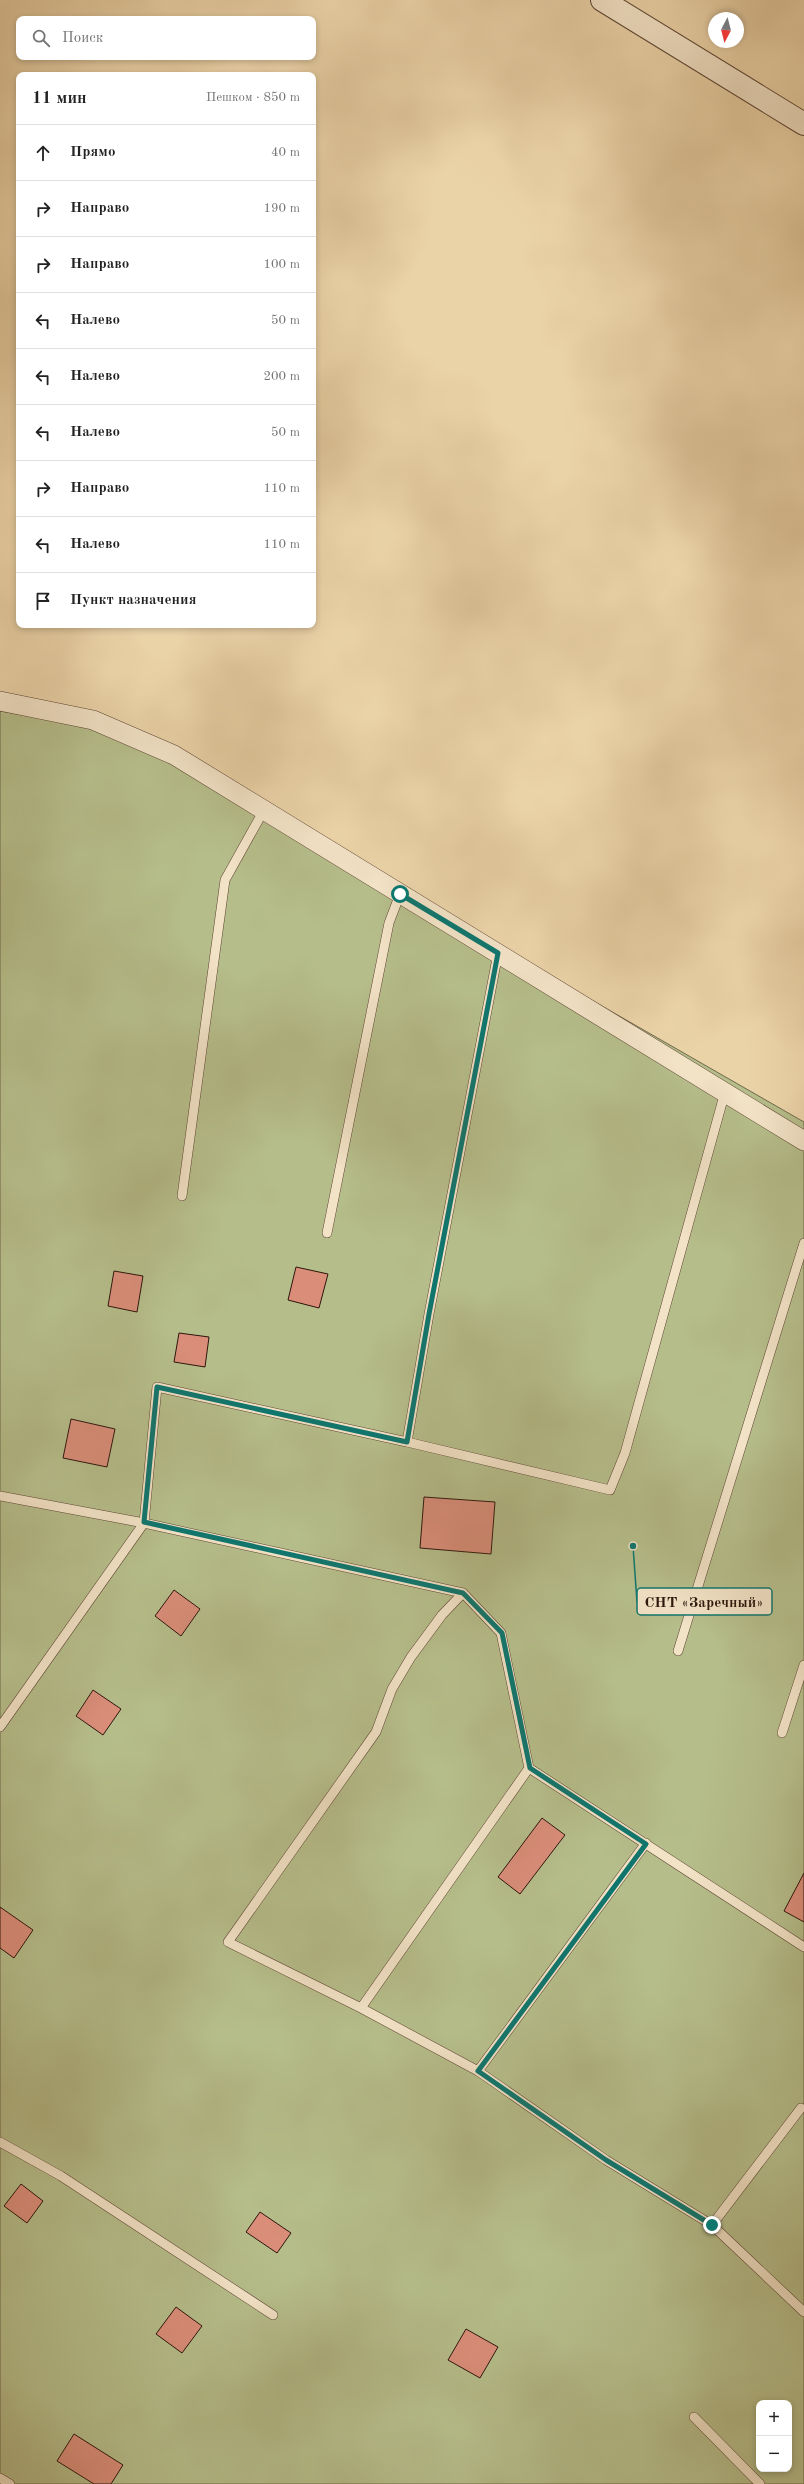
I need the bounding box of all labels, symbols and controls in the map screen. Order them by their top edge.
north arrow [708,12,744,48]
search box [16,16,316,60]
icon: search [30,27,52,49]
text: Поиск [62,31,103,46]
text: 11 мин [32,90,87,107]
text: Пешком · 850 m [206,91,300,104]
icon: ahead [32,142,54,164]
text: Прямо [70,145,116,160]
text: 40 m [271,146,300,159]
icon: right [32,198,54,220]
text: Направо [70,201,129,216]
text: 190 m [263,202,300,215]
icon: right [32,254,54,276]
text: Направо [70,257,129,272]
text: 100 m [263,258,300,271]
icon: left [32,310,54,332]
text: Налево [70,313,120,328]
text: 50 m [271,314,300,327]
icon: left [32,366,54,388]
text: Налево [70,369,120,384]
text: 200 m [263,370,300,383]
icon: left [32,422,54,444]
text: Налево [70,425,120,440]
text: 50 m [271,426,300,439]
icon: right [32,478,54,500]
text: Направо [70,481,129,496]
text: 110 m [263,482,300,495]
icon: left [32,534,54,556]
text: Налево [70,537,120,552]
text: 110 m [263,538,300,551]
icon: arrive [32,590,54,612]
text: Пункт назначения [70,593,197,608]
route start [391,885,409,903]
callout: СНТ «Заречный» [637,1588,772,1615]
text: СНТ «Заречный» [644,1596,764,1611]
route end [703,2216,721,2234]
map controls [756,2400,792,2472]
button: + [756,2400,792,2436]
button: − [756,2436,792,2472]

